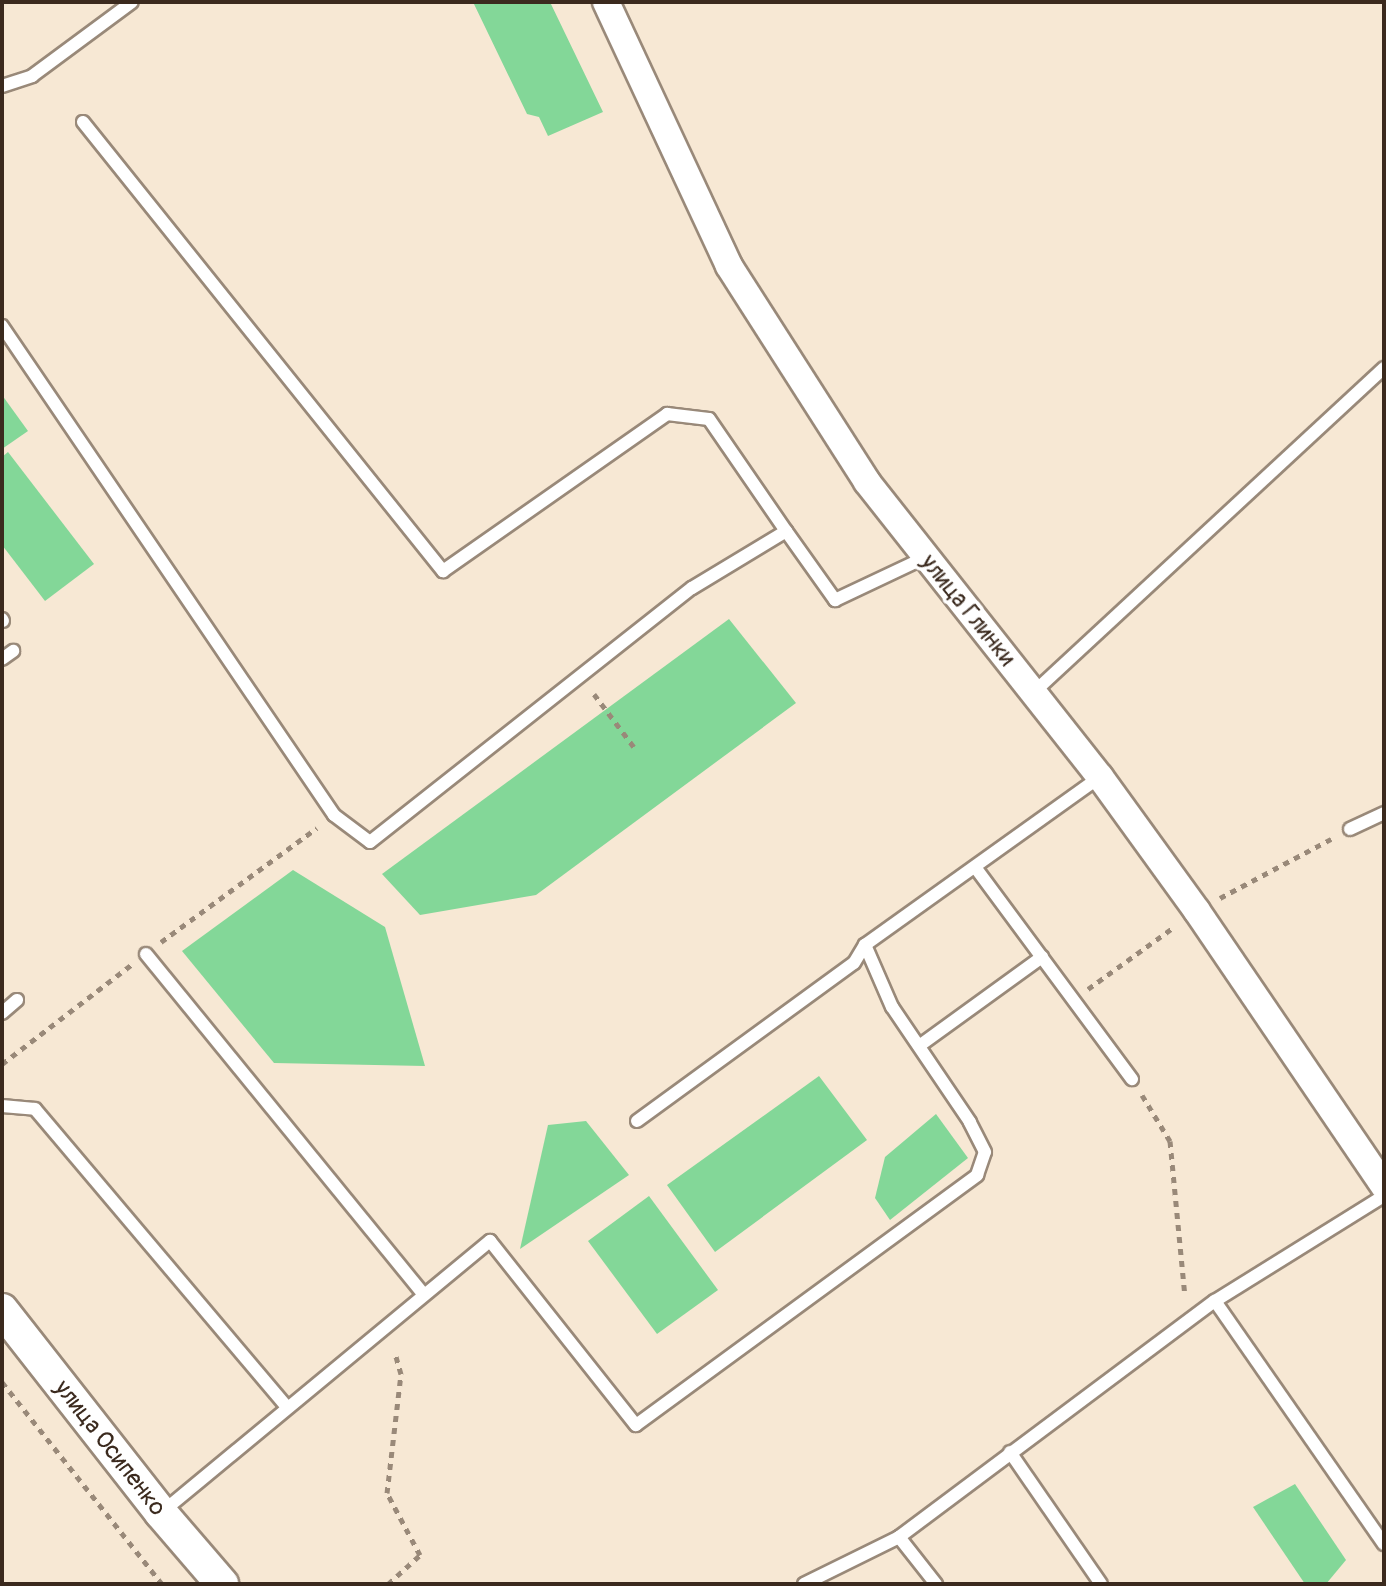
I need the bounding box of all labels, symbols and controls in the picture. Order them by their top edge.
street label: улица Глинки [914,549,1022,671]
street label: улица Осипенко [48,1374,172,1522]

